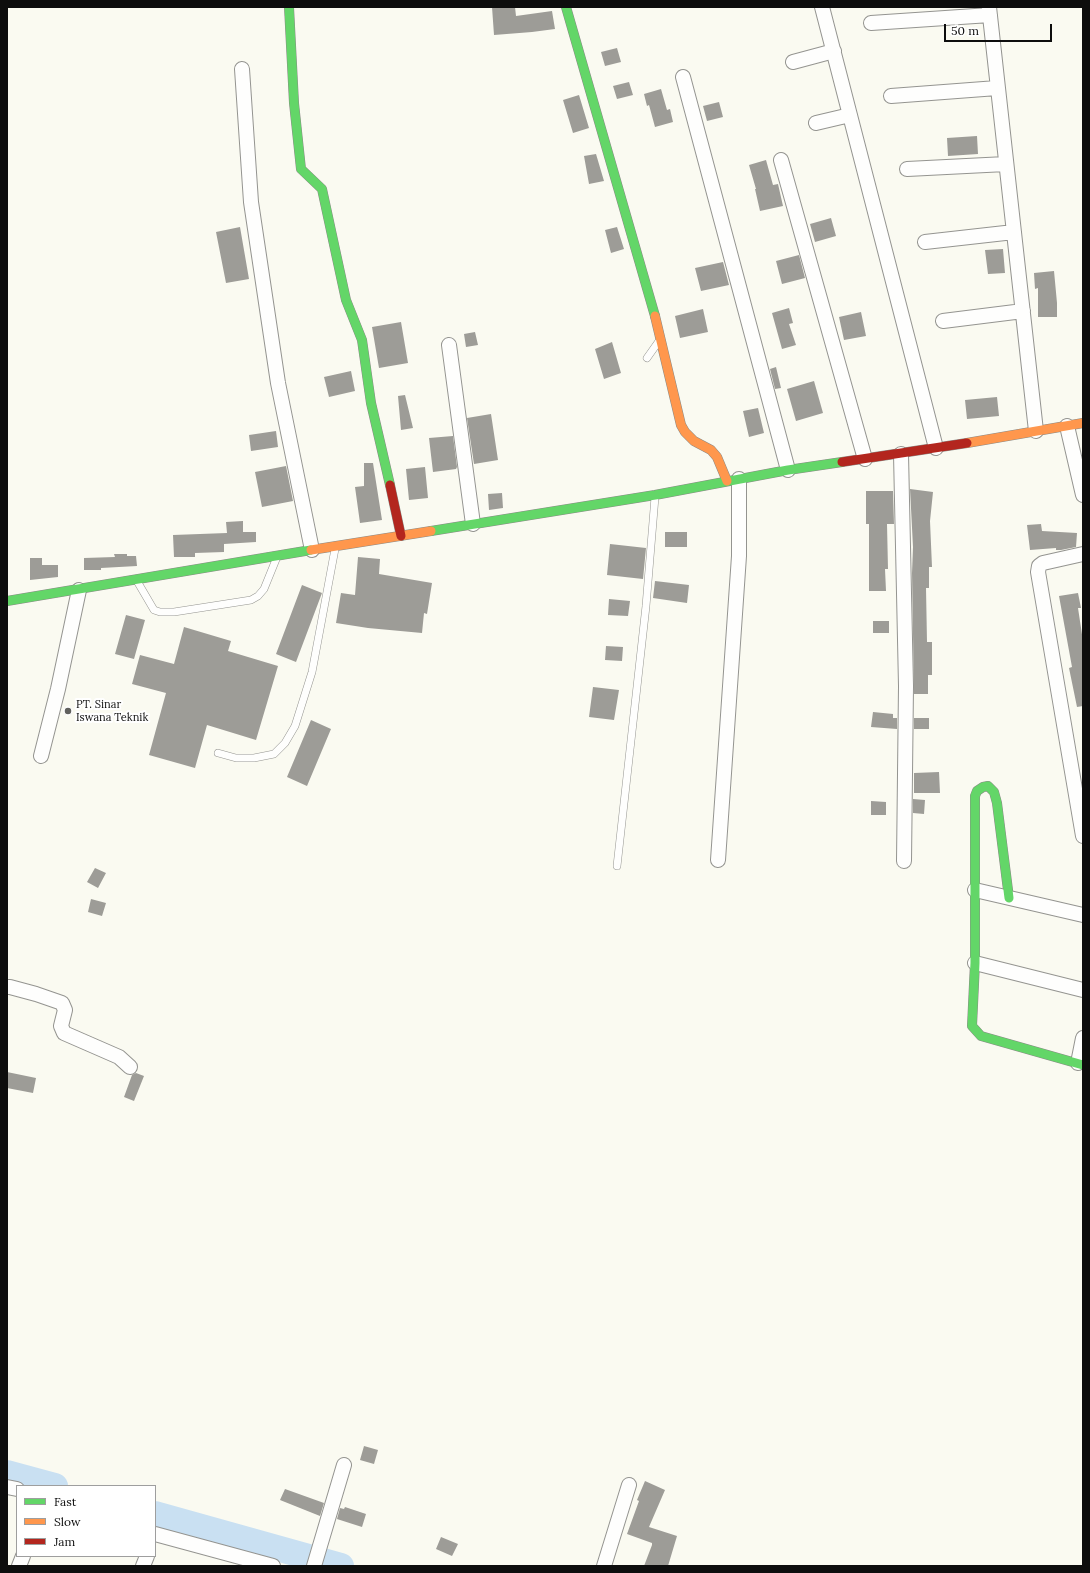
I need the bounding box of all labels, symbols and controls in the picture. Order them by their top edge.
scale bar [946,16,1054,42]
text: 50 m [951,23,979,38]
place label: PT. Sinar Iswana Teknik [76,698,148,724]
marker: PT. Sinar Iswana Teknik [63,706,73,716]
legend [16,1485,156,1557]
text: Fast [54,1494,77,1509]
text: Slow [54,1514,81,1529]
text: Jam [54,1534,75,1549]

